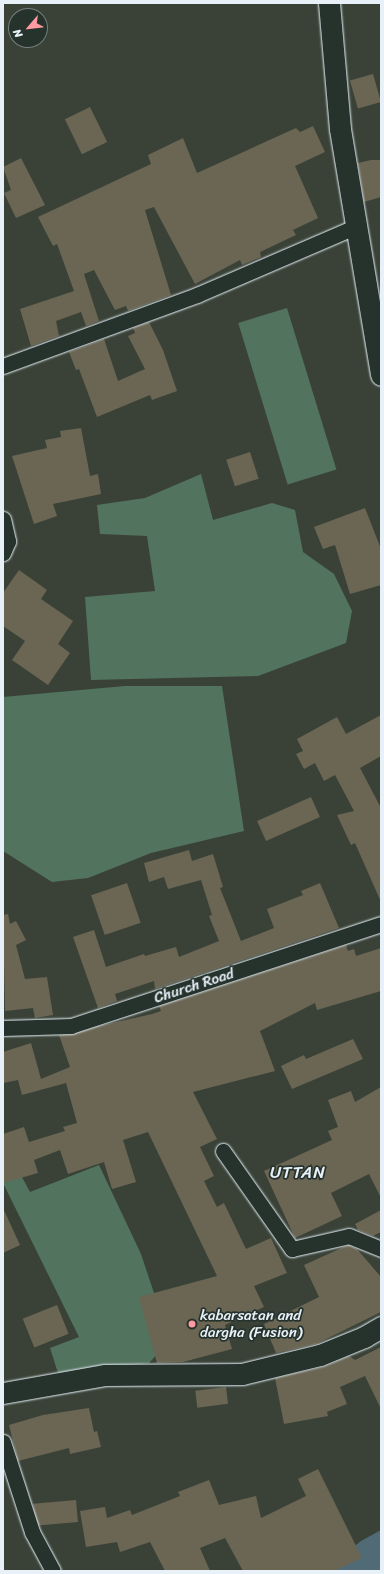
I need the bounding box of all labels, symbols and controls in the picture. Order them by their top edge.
north arrow [8,8,48,48]
text: N [8,26,28,41]
street label: Church Road [152,965,236,1007]
district label: UTTAN [270,1163,326,1183]
place label: kabarsatan and dargha (Fusion) [200,1306,302,1341]
marker: kabarsatan and dargha (Fusion) [187,1319,197,1329]

